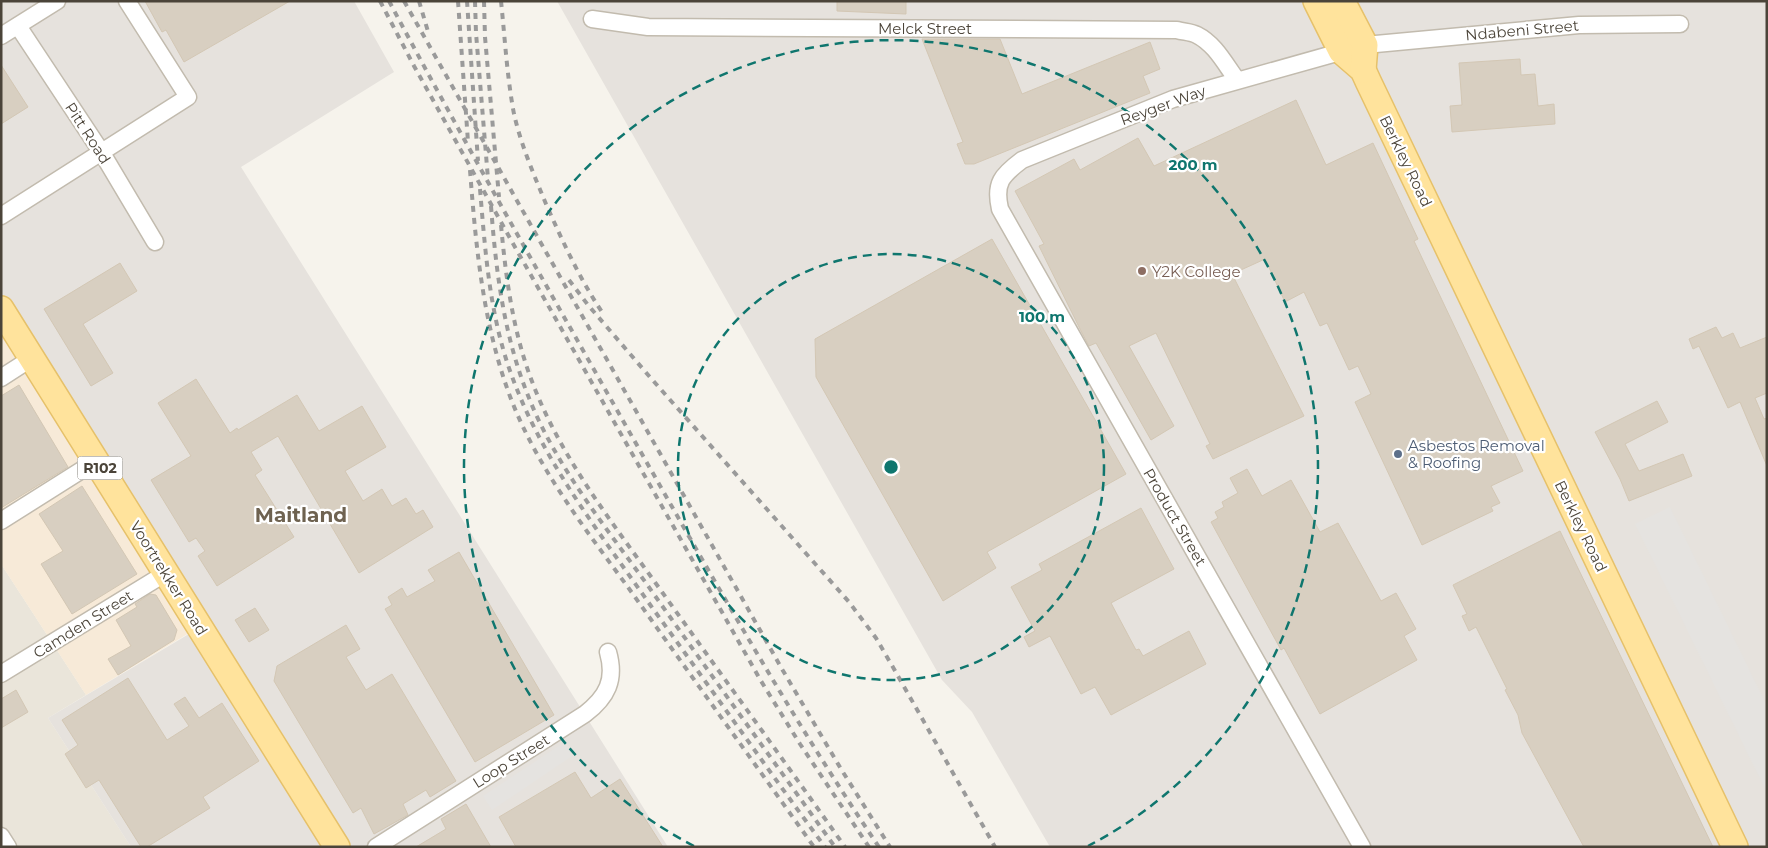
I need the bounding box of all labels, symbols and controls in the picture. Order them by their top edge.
street label: Ndabeni Street [1464,16,1580,44]
street label: Melck Street [878,19,972,38]
street label: Reyger Way [1118,80,1209,129]
street label: Pitt Road [61,99,115,167]
street label: Berkley Road [1376,112,1436,210]
text: 200 m [1168,155,1218,174]
place label: Y2K College [1152,262,1241,281]
marker: Y2K College [1136,265,1148,277]
text: 100 m [1019,307,1065,326]
place label: Asbestos Removal & Roofing [1408,436,1545,472]
marker: Asbestos Removal & Roofing [1392,448,1404,460]
road number: R102 [78,456,122,479]
centre of rings [882,458,900,476]
street label: Product Street [1139,465,1211,569]
street label: Berkley Road [1551,477,1611,575]
district label: Maitland [255,503,347,527]
street label: Voortrekker Road [126,517,212,639]
street label: Camden Street [30,586,136,662]
street label: Loop Street [469,730,553,792]

